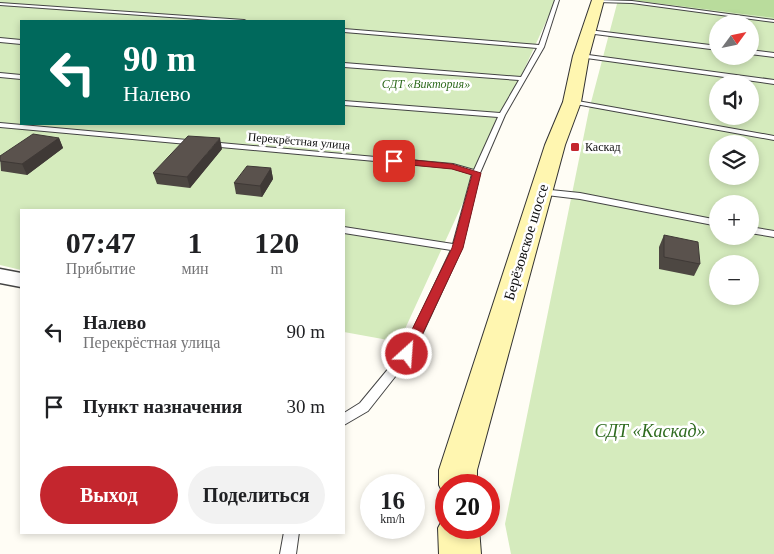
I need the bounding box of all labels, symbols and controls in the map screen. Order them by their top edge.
north arrow [709,15,759,65]
map controls [709,15,759,305]
icon: left [40,40,105,105]
text: 90 m [123,40,196,79]
button: sound [709,75,759,125]
park label: СДТ «Виктория» [382,77,470,91]
text: Налево [123,81,191,106]
street label: Перекрёстная улица [247,130,352,153]
button: layers [709,135,759,185]
pin [373,140,415,182]
place label: Каскад [585,140,621,154]
marker: Каскад [569,141,581,153]
icon: arrive [380,147,408,175]
street label: Берёзовское шоссе [501,182,551,302]
button: + [709,195,759,245]
text: 07:47 [66,226,136,259]
text: 1 [188,226,203,259]
text: 120 [254,226,299,259]
button: − [709,255,759,305]
text: Прибытие [66,260,136,277]
text: мин [181,260,209,277]
text: m [271,260,283,277]
text: Налево [83,312,146,333]
icon: left [40,318,68,346]
text: 90 m [286,321,325,342]
position arrow [380,327,432,379]
text: Перекрёстная улица [83,334,220,351]
icon: arrive [40,393,68,421]
text: Пункт назначения [83,396,242,417]
text: 30 m [286,396,325,417]
park label: СДТ «Каскад» [595,421,706,441]
button: Выход [40,466,178,524]
button: Поделиться [188,466,325,524]
speed limit sign: 20 [435,474,500,539]
text: 16 [380,487,405,514]
text: km/h [380,512,405,526]

